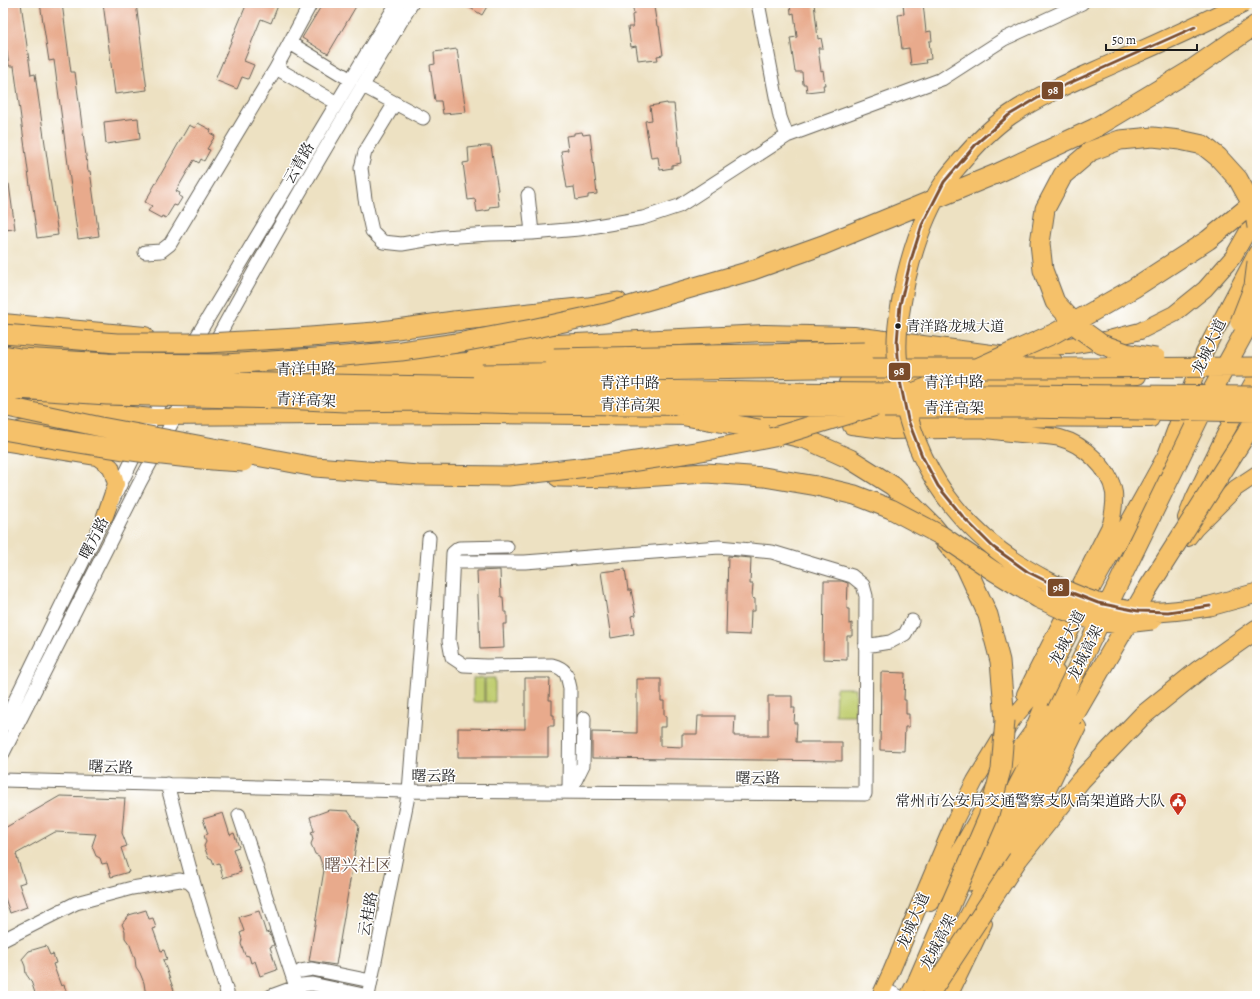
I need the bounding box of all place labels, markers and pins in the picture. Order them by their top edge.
place label: 青洋路龙城大道 [906,317,1004,336]
marker: 青洋路龙城大道 [893,321,903,331]
place label: 常州市公安局交通警察支队高架道路大队 [895,791,1165,811]
public building icon: 常州市公安局交通警察支队高架道路大队 [1168,791,1188,816]

